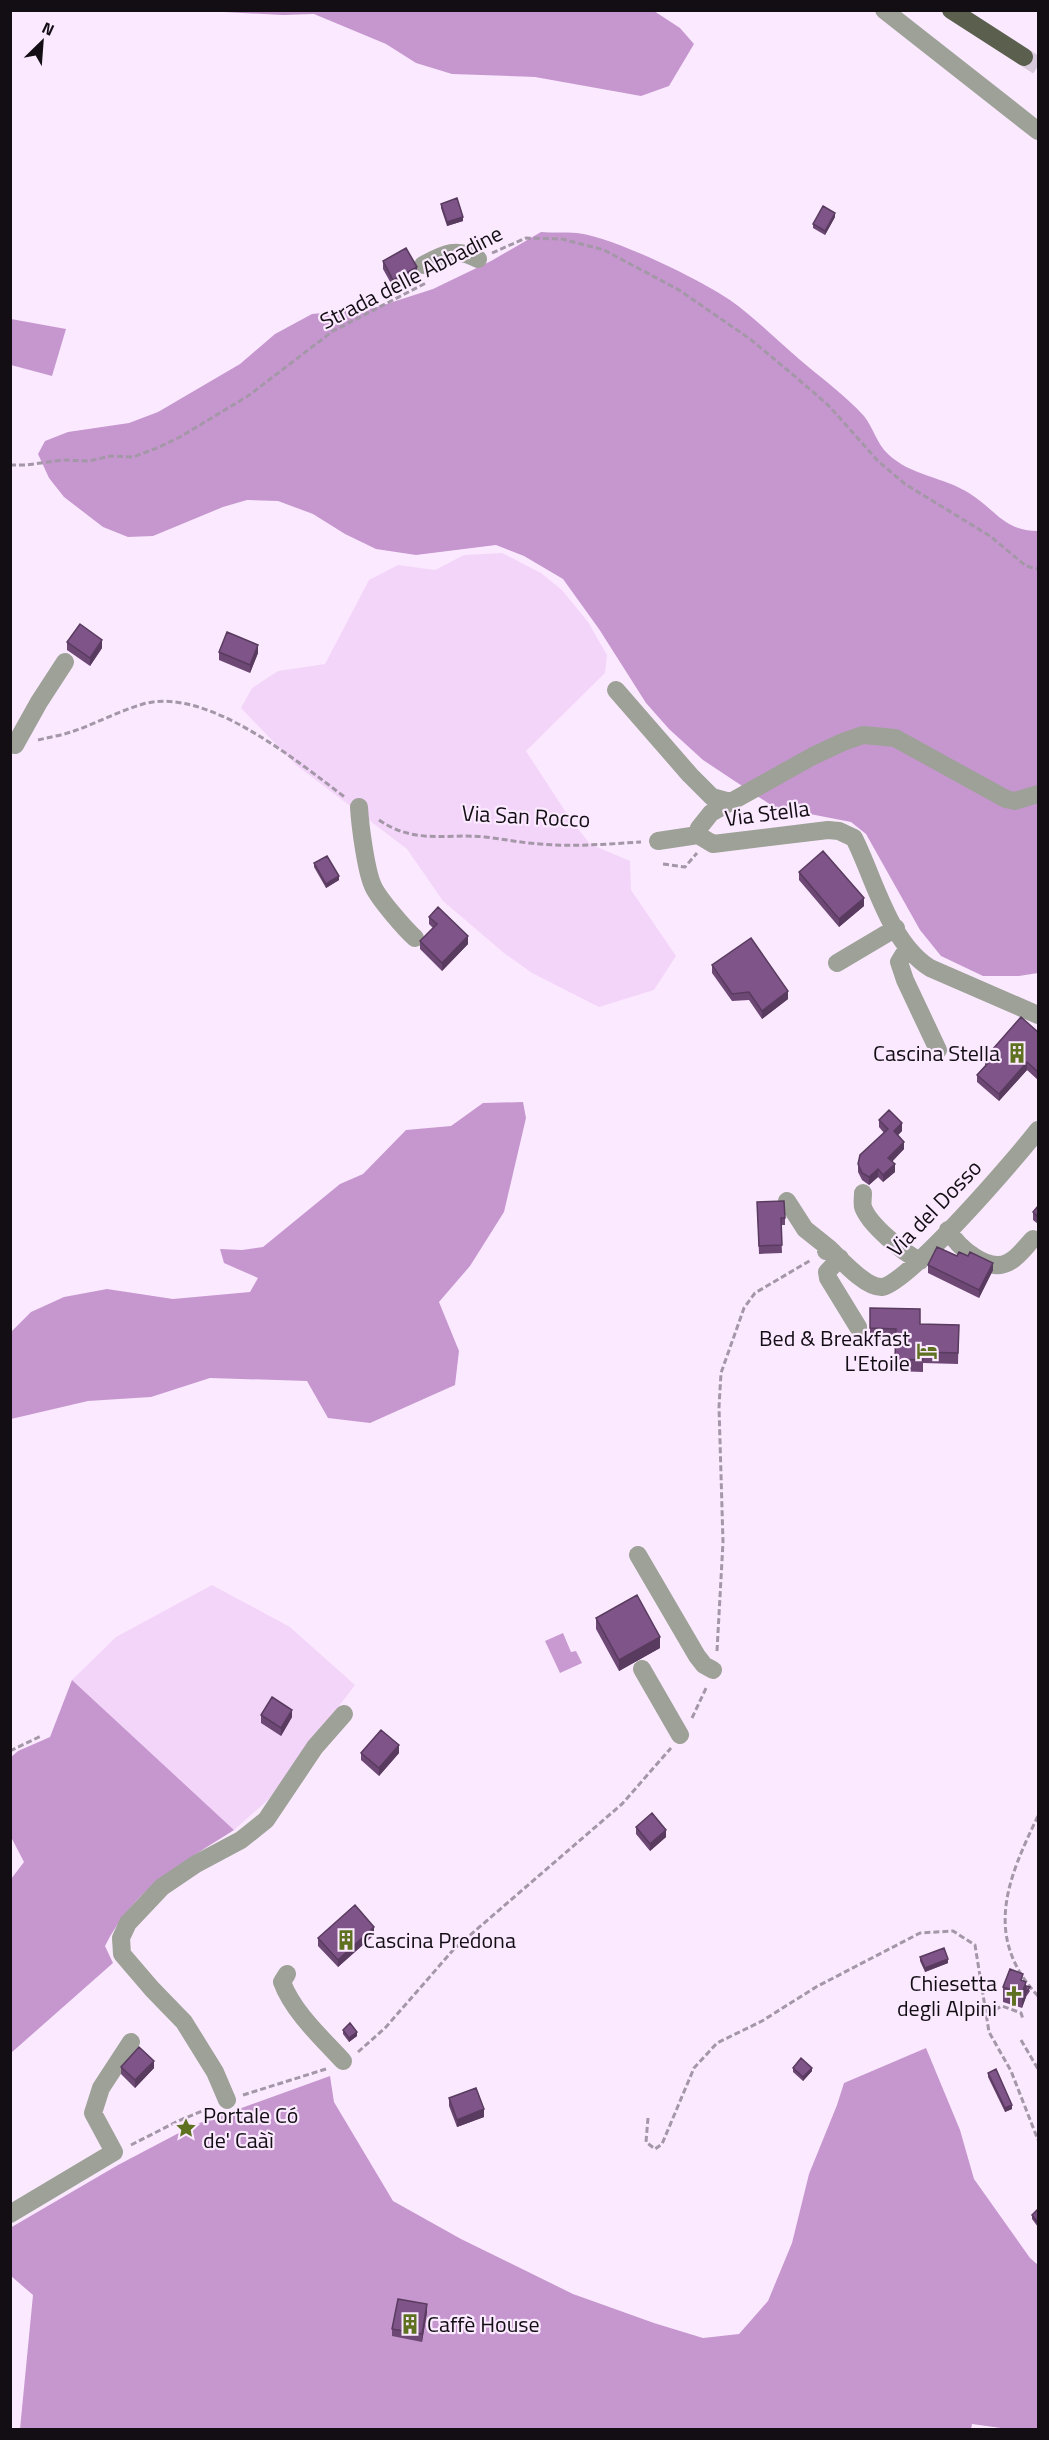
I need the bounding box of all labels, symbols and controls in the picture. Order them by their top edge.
north arrow [12,12,72,72]
text: N [38,15,58,42]
street label: Strada delle Abbadine [314,216,508,338]
street label: Via Stella [723,791,811,835]
street label: Via San Rocco [461,796,591,836]
place label: Cascina Stella [873,1036,1000,1070]
building icon: Cascina Stella [1005,1041,1029,1065]
street label: Via del Dosso [879,1152,989,1264]
place label: Bed & Breakfast L'Etoile [759,1321,910,1380]
hotel icon: Bed & Breakfast L'Etoile [915,1339,939,1363]
place label: Cascina Predona [363,1923,516,1957]
building icon: Cascina Predona [334,1928,358,1952]
place label: Chiesetta degli Alpini [897,1966,997,2025]
church icon: Chiesetta degli Alpini [1002,1984,1026,2008]
place label: Portale Có de' Caàì [203,2098,298,2157]
place icon: Portale Có de' Caàì [174,2116,198,2140]
place label: Caffè House [427,2307,540,2341]
building icon: Caffè House [398,2312,422,2336]

